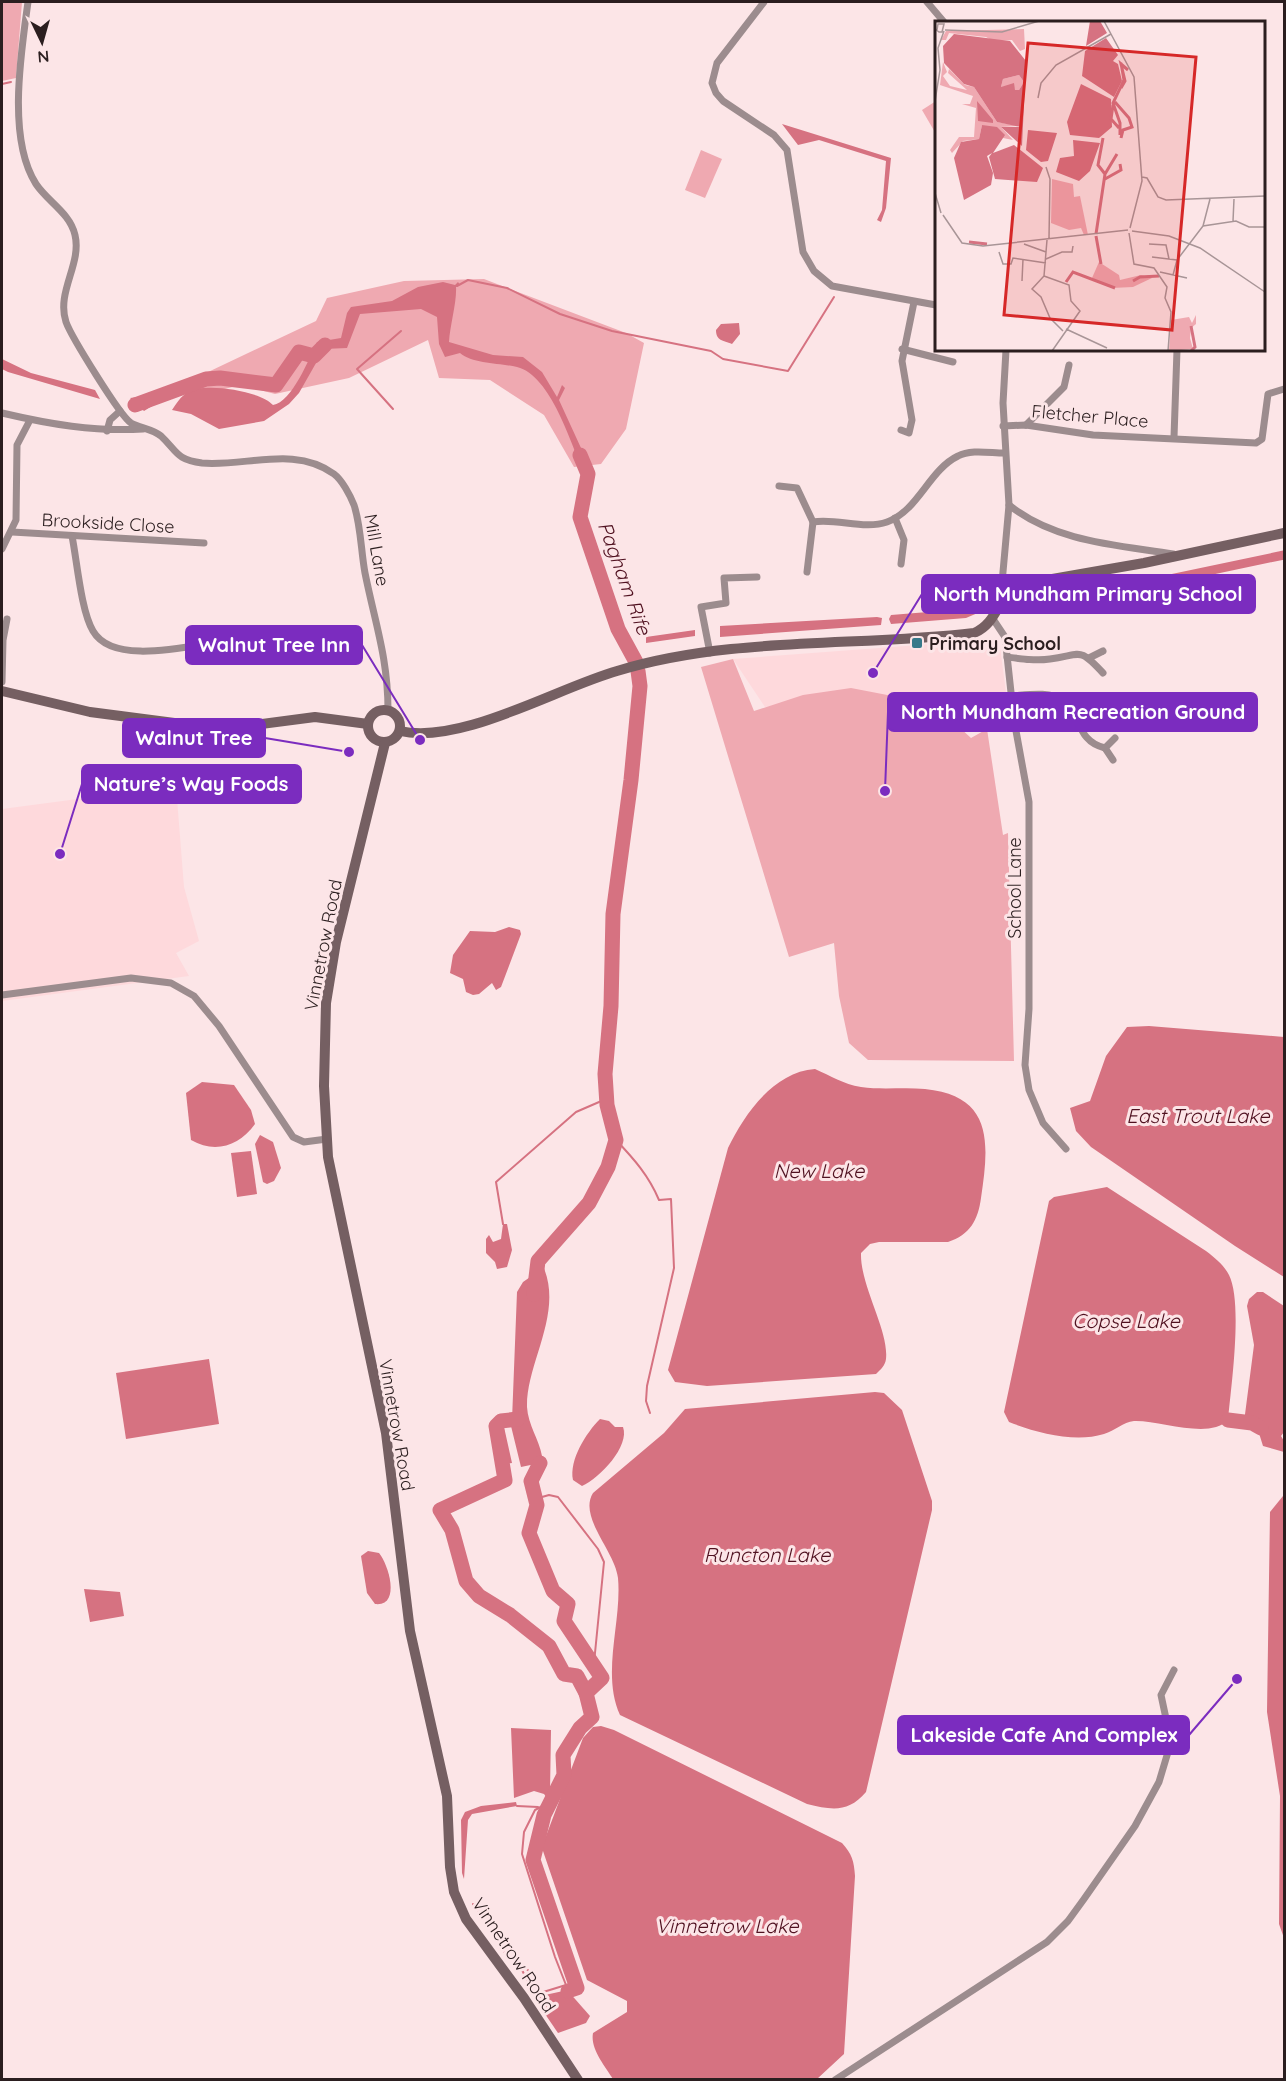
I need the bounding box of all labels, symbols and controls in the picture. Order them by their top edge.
north arrow [12,12,72,72]
inset map [935,21,1265,351]
text: N [37,46,50,67]
street label: Fletcher Place [1031,399,1149,433]
street label: Brookside Close [41,508,175,538]
street label: Mill Lane [359,512,395,588]
water label: Pagham Rife [593,518,657,639]
callout: North Mundham Primary School [922,575,1255,613]
text: North Mundham Primary School [933,581,1243,606]
callout: Walnut Tree Inn [186,626,362,664]
text: Walnut Tree Inn [198,632,350,657]
place label: Primary School [929,632,1061,655]
marker: Primary School [910,636,924,650]
callout: North Mundham Recreation Ground [888,693,1257,731]
text: North Mundham Recreation Ground [901,699,1245,724]
callout: Walnut Tree [123,719,265,757]
text: Walnut Tree [135,725,253,750]
callout: Nature’s Way Foods [82,765,301,803]
text: Nature’s Way Foods [94,771,288,796]
street label: School Lane [1003,837,1026,939]
street label: Vinnetrow Road [299,877,347,1013]
water label: East Trout Lake [1126,1103,1270,1128]
water label: New Lake [774,1158,865,1183]
water label: Copse Lake [1072,1308,1181,1333]
street label: Vinnetrow Road [374,1357,420,1493]
water label: Runcton Lake [704,1542,831,1567]
callout: Lakeside Cafe And Complex [898,1716,1189,1754]
text: Lakeside Cafe And Complex [910,1722,1178,1747]
street label: Vinnetrow Road [467,1893,561,2017]
water label: Vinnetrow Lake [656,1913,799,1938]

